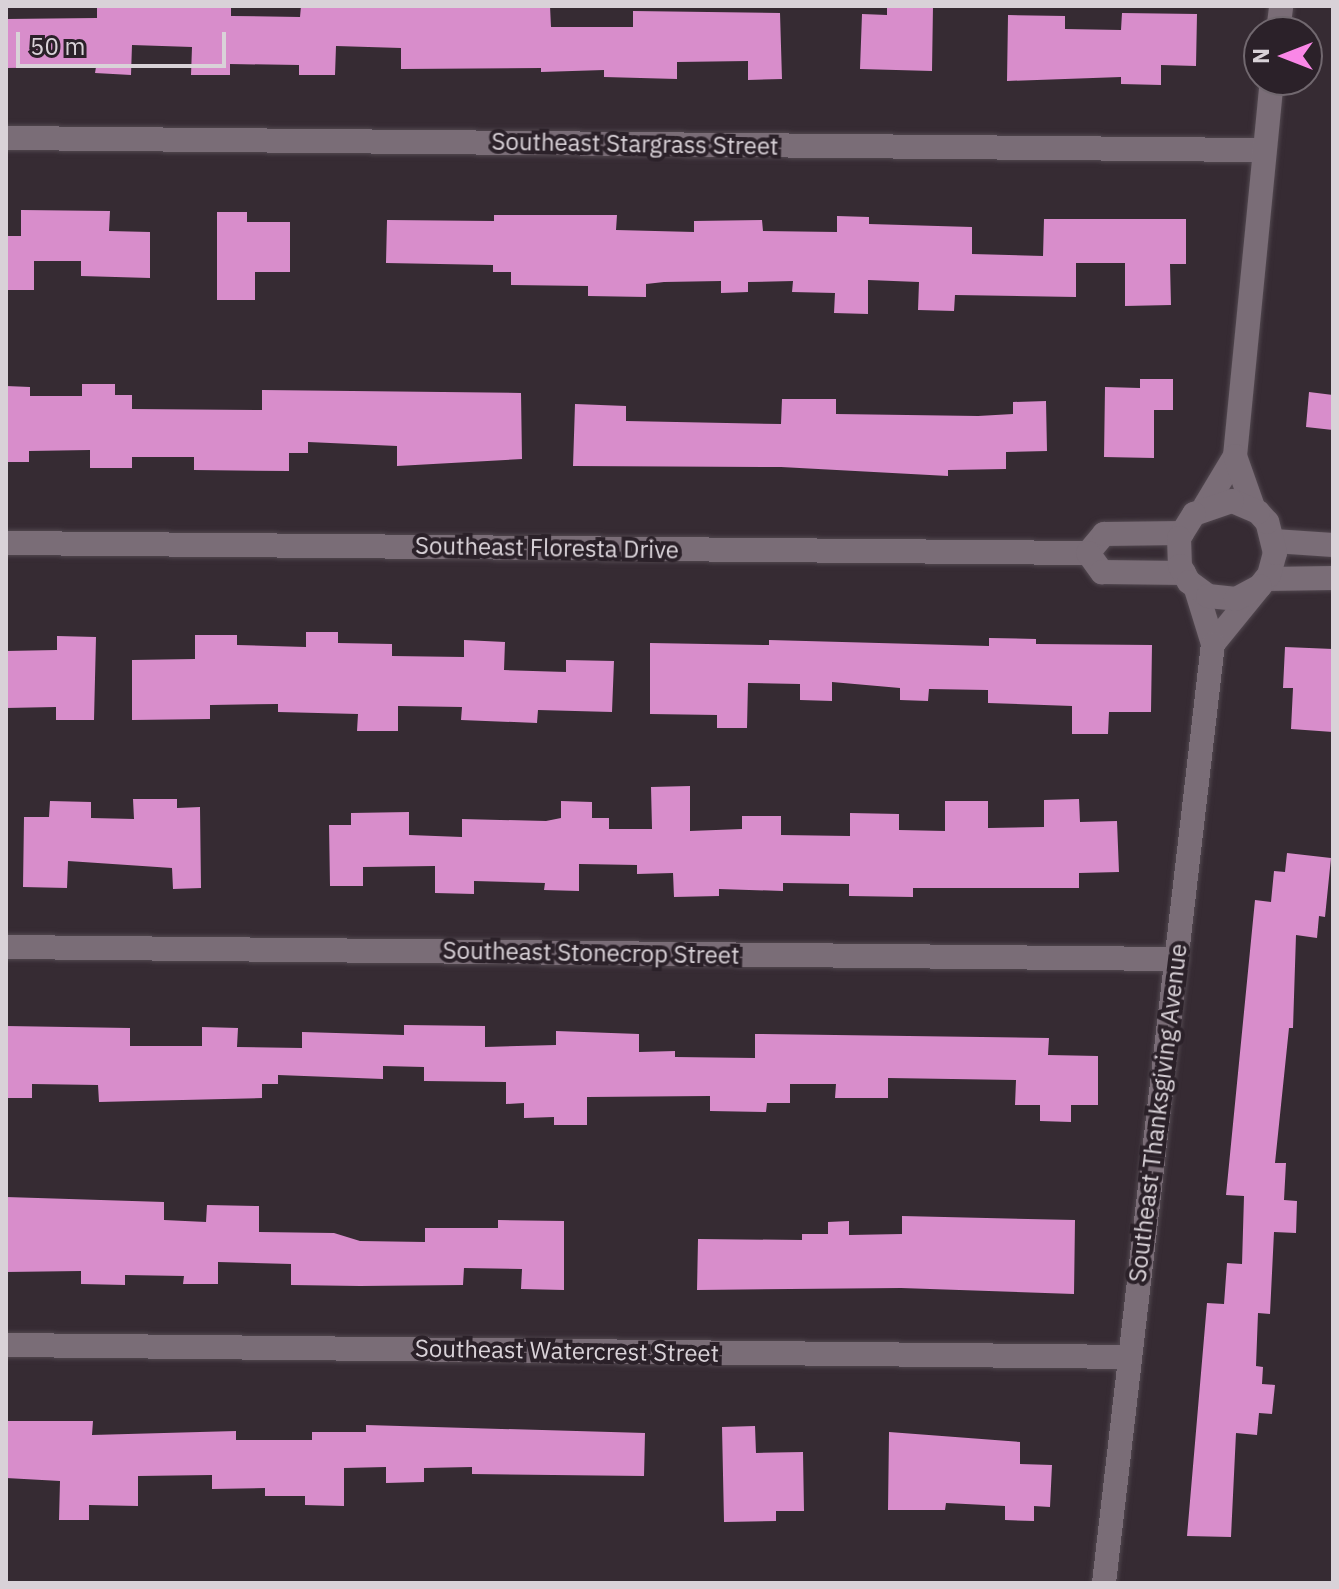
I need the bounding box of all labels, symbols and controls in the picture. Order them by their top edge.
scale bar [20,16,230,66]
north arrow [1243,16,1323,96]
text: 50 m [30,30,85,62]
text: N [1246,48,1275,64]
street label: Southeast Stargrass Street [491,127,779,161]
street label: Southeast Floresta Drive [415,531,679,565]
street label: Southeast Stonecrop Street [442,936,740,970]
street label: Southeast Thanksgiving Avenue [1123,942,1193,1284]
street label: Southeast Watercrest Street [415,1334,719,1368]

